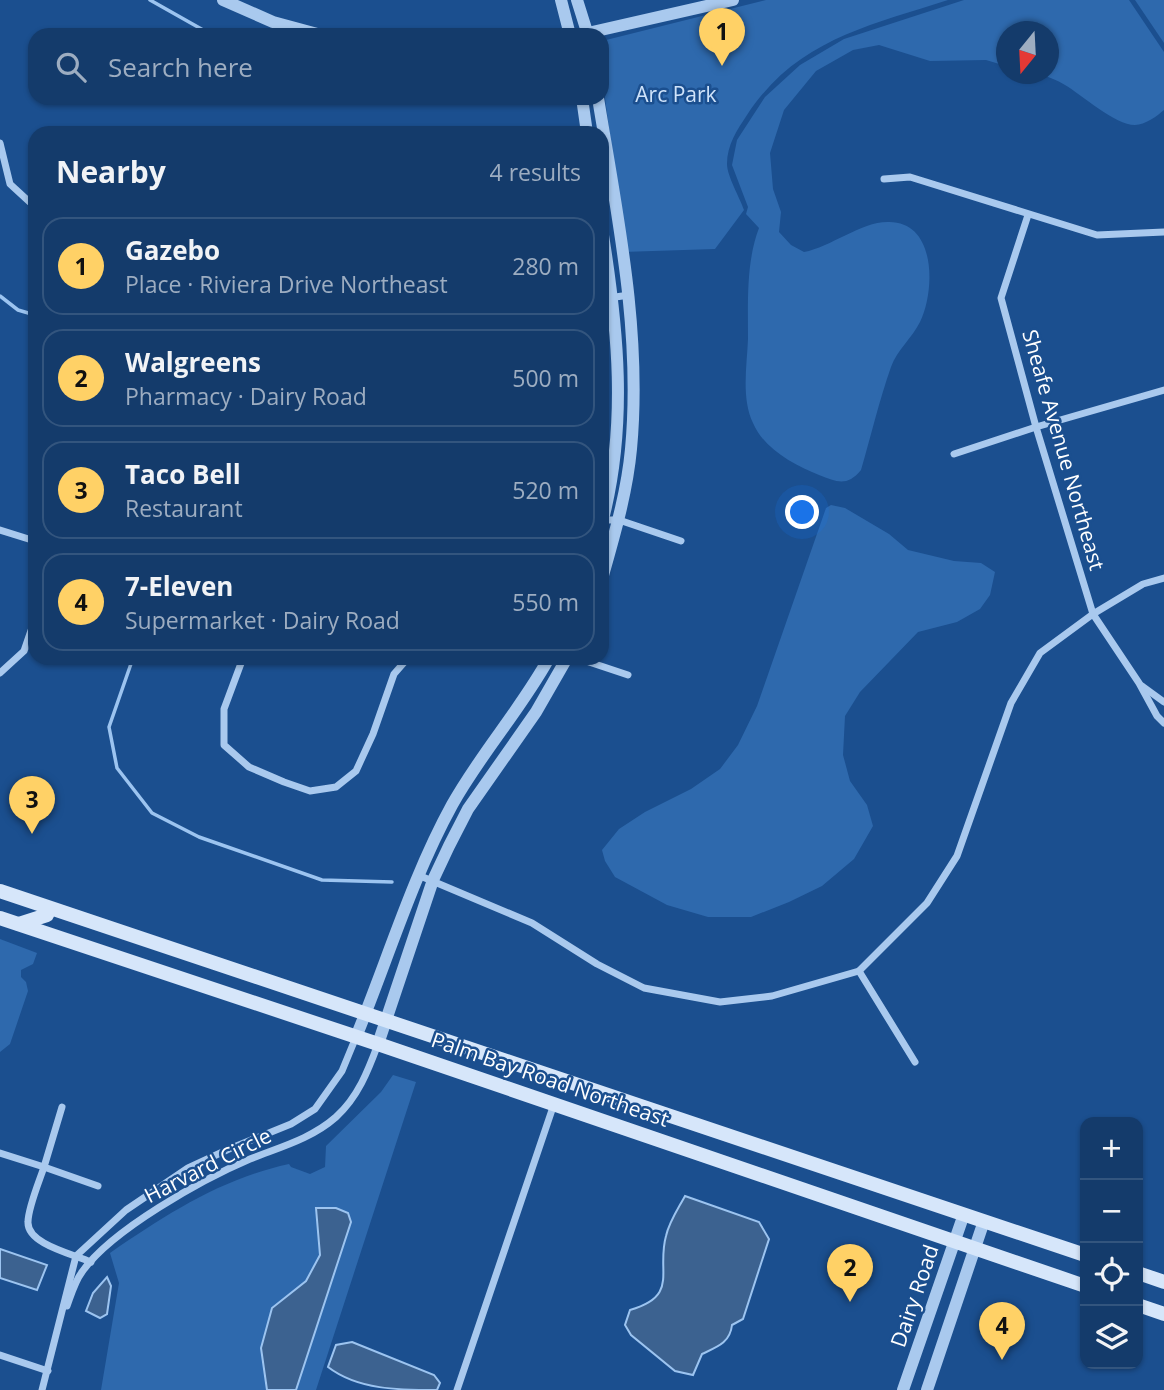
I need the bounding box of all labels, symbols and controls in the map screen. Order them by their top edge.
pin: 1 [699,8,745,66]
north arrow [996,21,1059,84]
search box [28,28,609,105]
icon: search [52,48,90,86]
text: Search here [108,49,253,85]
park label: Arc Park [635,80,717,108]
text: Nearby [56,151,166,192]
text: 4 results [490,156,581,188]
text: Gazebo [125,232,220,268]
text: 1 [74,250,88,282]
text: 280 m [512,250,579,282]
text: Place · Riviera Drive Northeast [125,268,448,300]
street label: Sheafe Avenue Northeast [1016,326,1112,573]
text: Walgreens [125,344,261,380]
text: 2 [74,362,88,394]
text: 500 m [512,362,579,394]
text: Pharmacy · Dairy Road [125,380,367,412]
text: Taco Bell [125,456,241,492]
text: 3 [74,474,88,506]
text: 520 m [512,474,579,506]
text: Restaurant [125,492,243,524]
your location [785,495,819,529]
text: 7-Eleven [125,568,233,604]
text: 4 [74,586,88,618]
text: 550 m [512,586,579,618]
text: Supermarket · Dairy Road [125,604,400,636]
pin: 3 [9,776,55,834]
street label: Palm Bay Road Northeast [428,1025,673,1133]
map controls [1080,1117,1143,1369]
button: + [1080,1117,1143,1180]
street label: Harvard Circle [139,1121,276,1209]
button: − [1080,1180,1143,1243]
street label: Dairy Road [883,1241,945,1351]
button: locate [1080,1243,1143,1306]
pin: 2 [827,1244,873,1302]
pin: 4 [979,1302,1025,1360]
button: layers [1080,1306,1143,1369]

